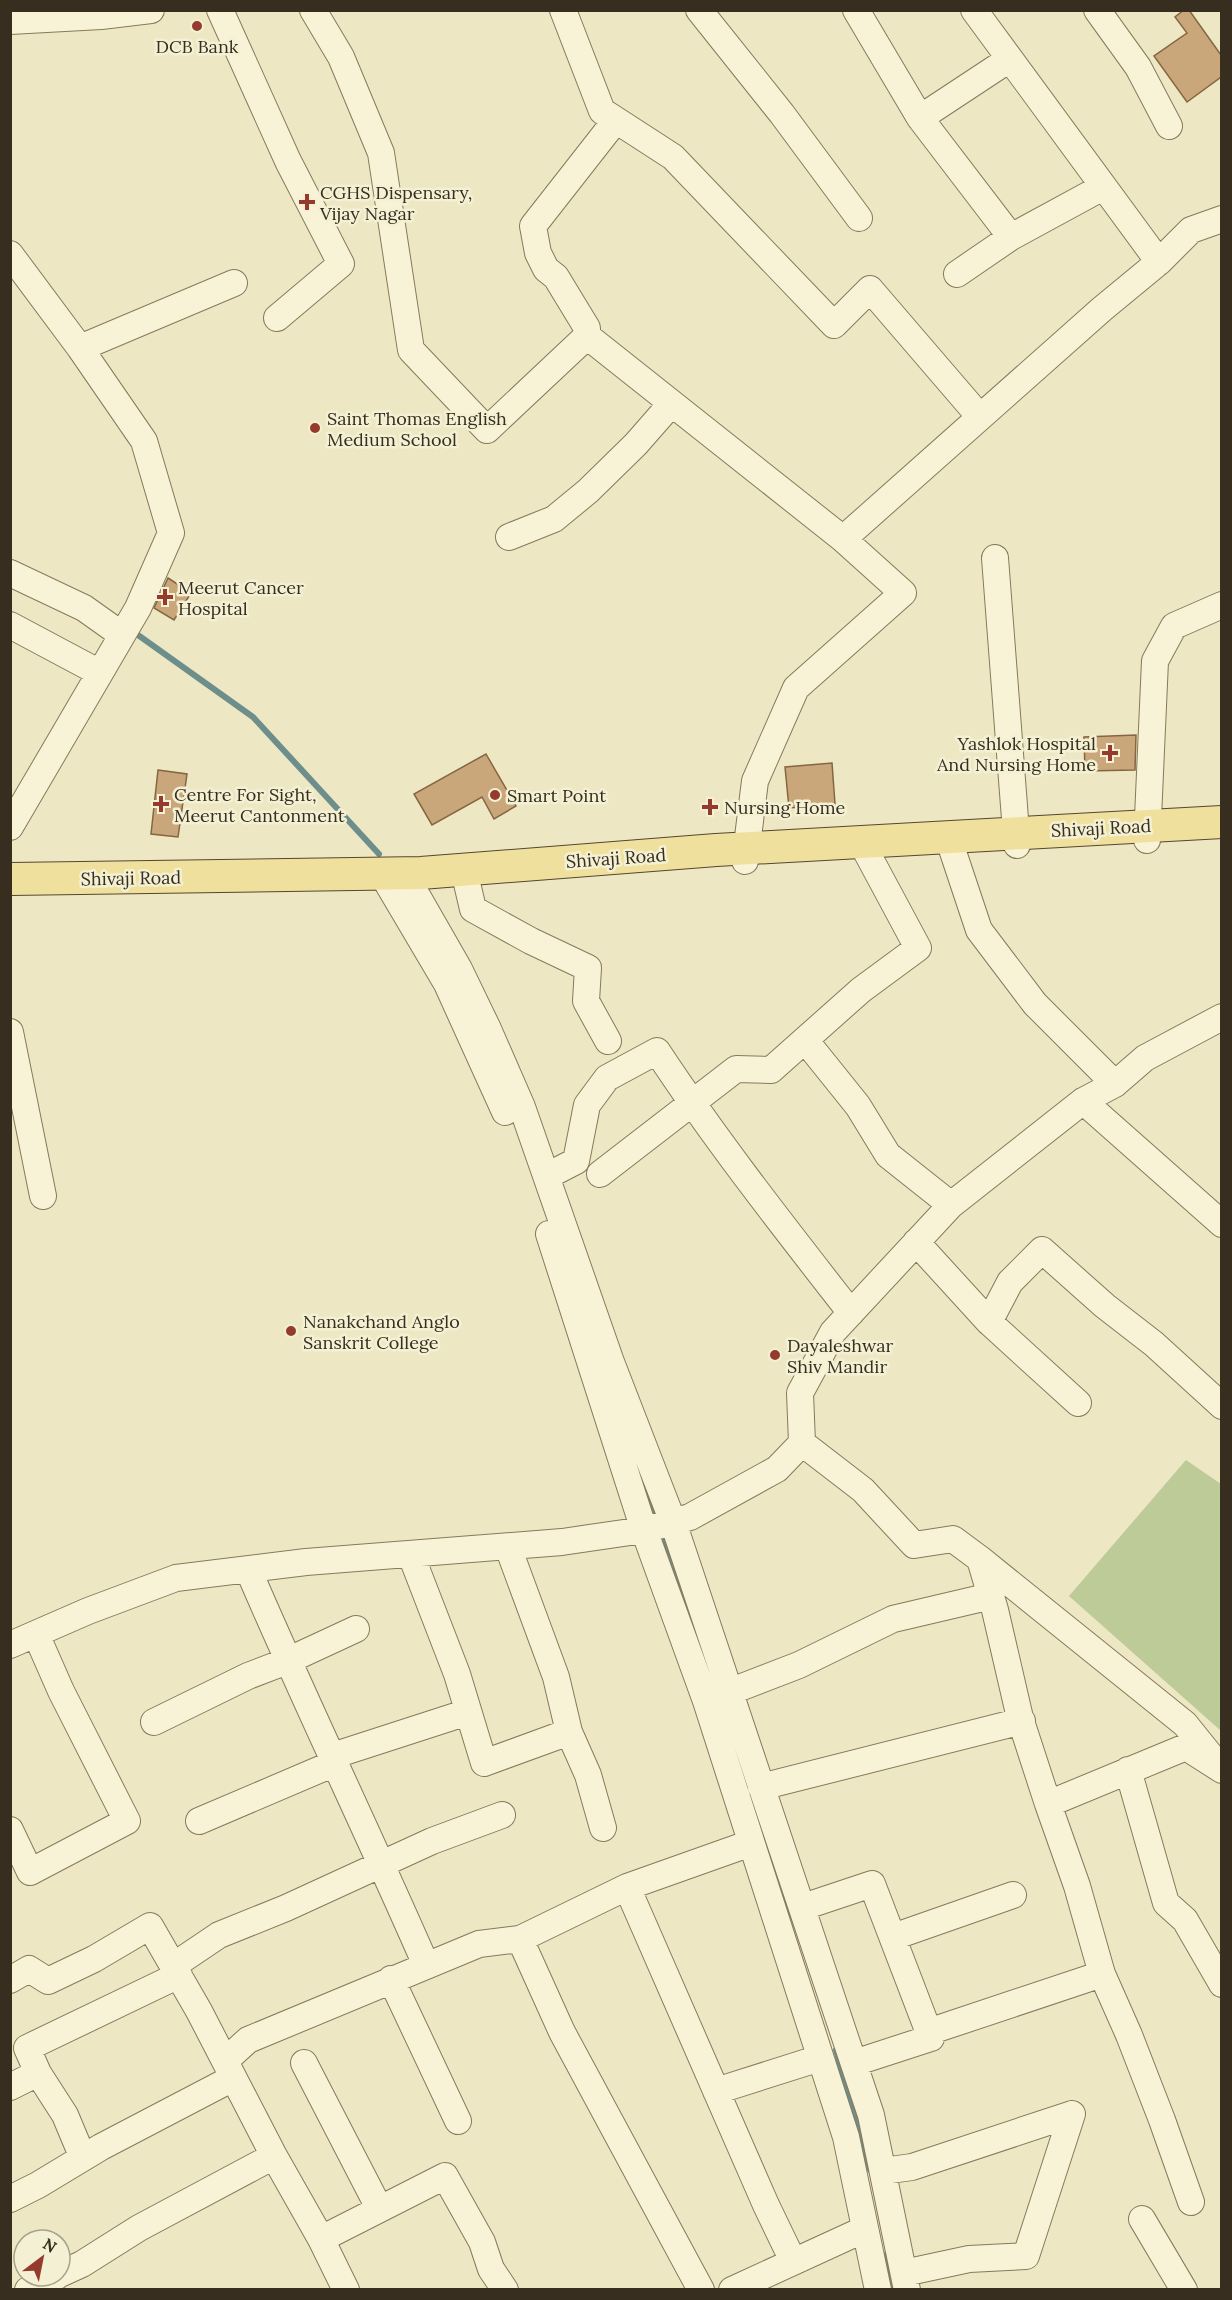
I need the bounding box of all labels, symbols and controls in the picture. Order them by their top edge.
marker: DCB Bank [190,19,204,33]
place label: DCB Bank [156,35,239,58]
place label: CGHS Dispensary, Vijay Nagar [319,181,472,225]
marker: CGHS Dispensary, Vijay Nagar [298,193,316,211]
place label: Saint Thomas English Medium School [327,407,507,451]
marker: Saint Thomas English Medium School [308,421,322,435]
place label: Meerut Cancer Hospital [178,576,304,620]
marker: Meerut Cancer Hospital [156,588,174,606]
place label: Yashlok Hospital And Nursing Home [936,732,1096,776]
marker: Yashlok Hospital And Nursing Home [1101,744,1119,762]
place label: Centre For Sight, Meerut Cantonment [174,783,345,827]
place label: Smart Point [507,784,606,807]
marker: Smart Point [488,788,502,802]
marker: Centre For Sight, Meerut Cantonment [152,795,170,813]
place label: Nursing Home [724,796,846,819]
marker: Nursing Home [701,798,719,816]
street label: Shivaji Road [1050,814,1152,842]
street label: Shivaji Road [565,843,667,873]
street label: Shivaji Road [81,866,182,890]
place label: Nanakchand Anglo Sanskrit College [303,1310,460,1354]
marker: Nanakchand Anglo Sanskrit College [284,1324,298,1338]
place label: Dayaleshwar Shiv Mandir [787,1334,893,1378]
marker: Dayaleshwar Shiv Mandir [768,1348,782,1362]
north arrow [12,2228,72,2288]
text: N [39,2234,60,2257]

